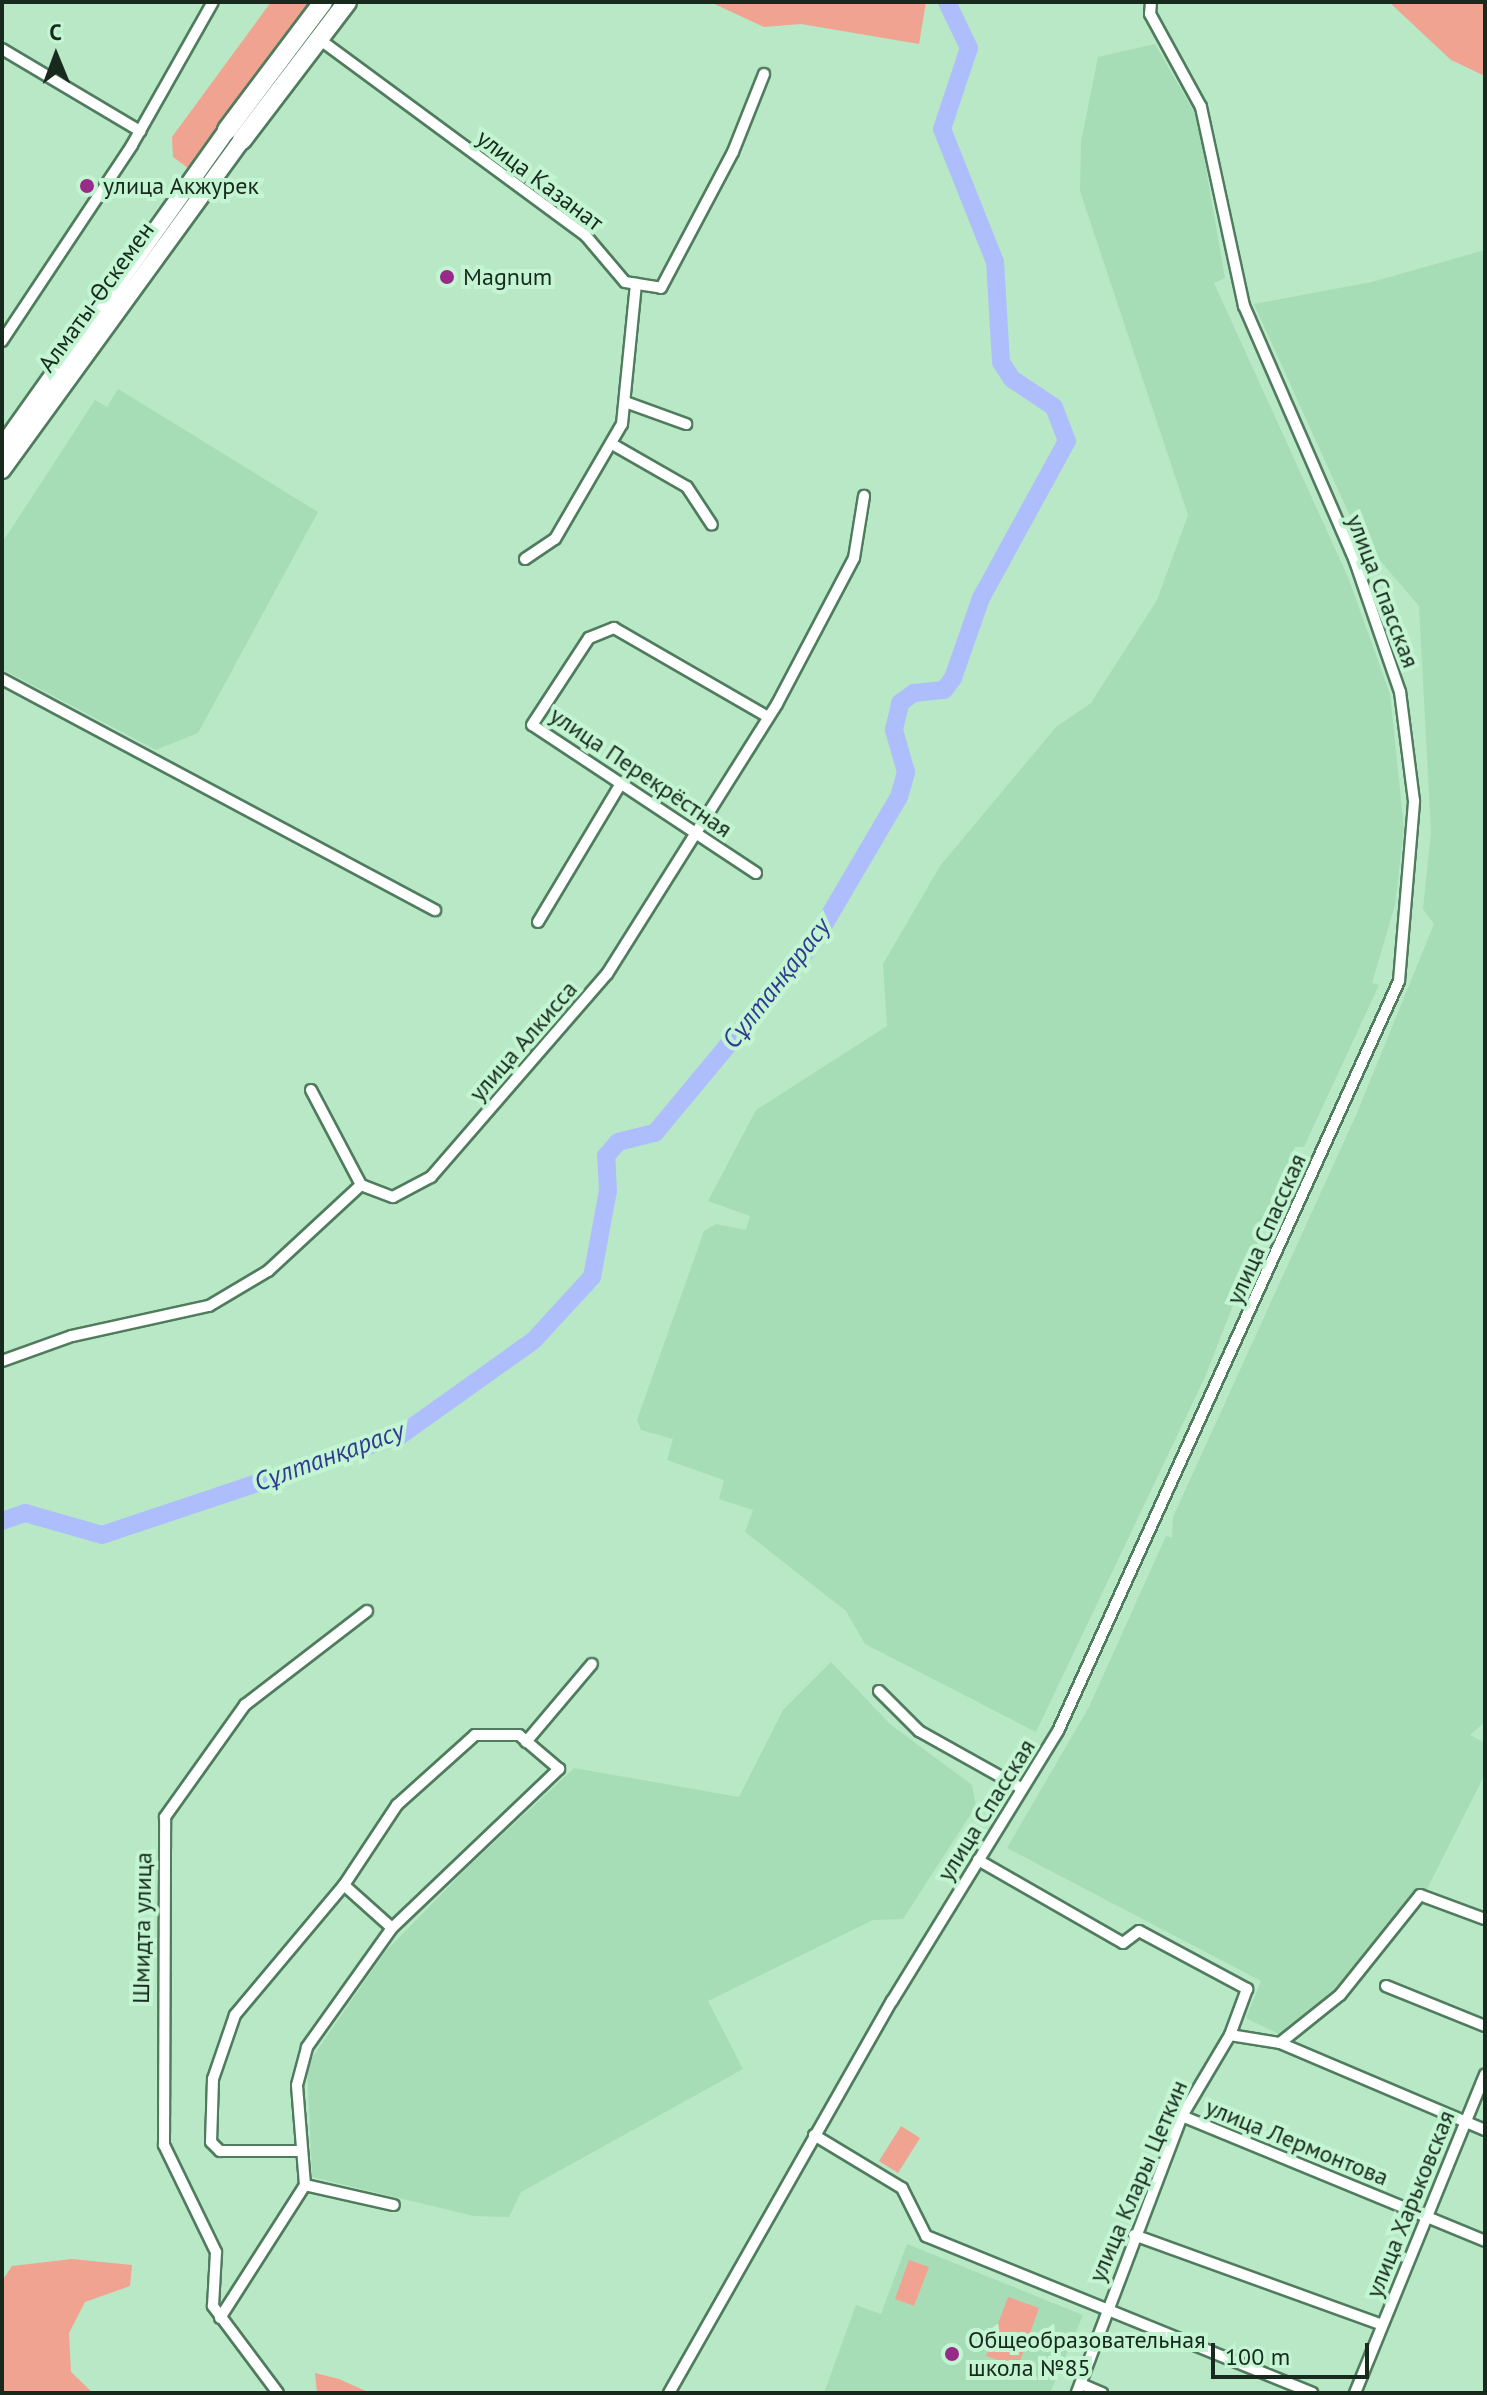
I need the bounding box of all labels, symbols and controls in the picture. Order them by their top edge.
north arrow [16,16,96,96]
text: С [49,18,62,46]
street label: улица Казанат [471,123,609,237]
place label: улица Акжурек [103,172,260,200]
marker: улица Акжурек [78,177,96,195]
street label: Алматы-Өскемен [32,216,160,378]
place label: Magnum [463,263,552,291]
marker: Magnum [438,268,456,286]
street label: улица Спасская [1341,510,1425,672]
street label: улица Перекрёстная [545,700,737,844]
water label: Сұлтанқарасу [715,911,837,1055]
street label: улица Алкисса [463,975,583,1107]
street label: улица Спасская [1220,1149,1312,1309]
water label: Сұлтанқарасу [250,1414,408,1498]
street label: улица Спасская [931,1734,1041,1886]
street label: Шмидта улица [126,1852,158,2004]
street label: улица Клары Цеткин [1082,2076,1194,2286]
street label: улица Лермонтова [1201,2092,1393,2192]
street label: улица Харьковская [1359,2106,1461,2302]
place label: Общеобразовательная школа №85 [968,2326,1206,2382]
scale bar [1215,2327,1373,2377]
text: 100 m [1225,2341,1290,2372]
marker: Общеобразовательная школа №85 [943,2345,961,2363]

